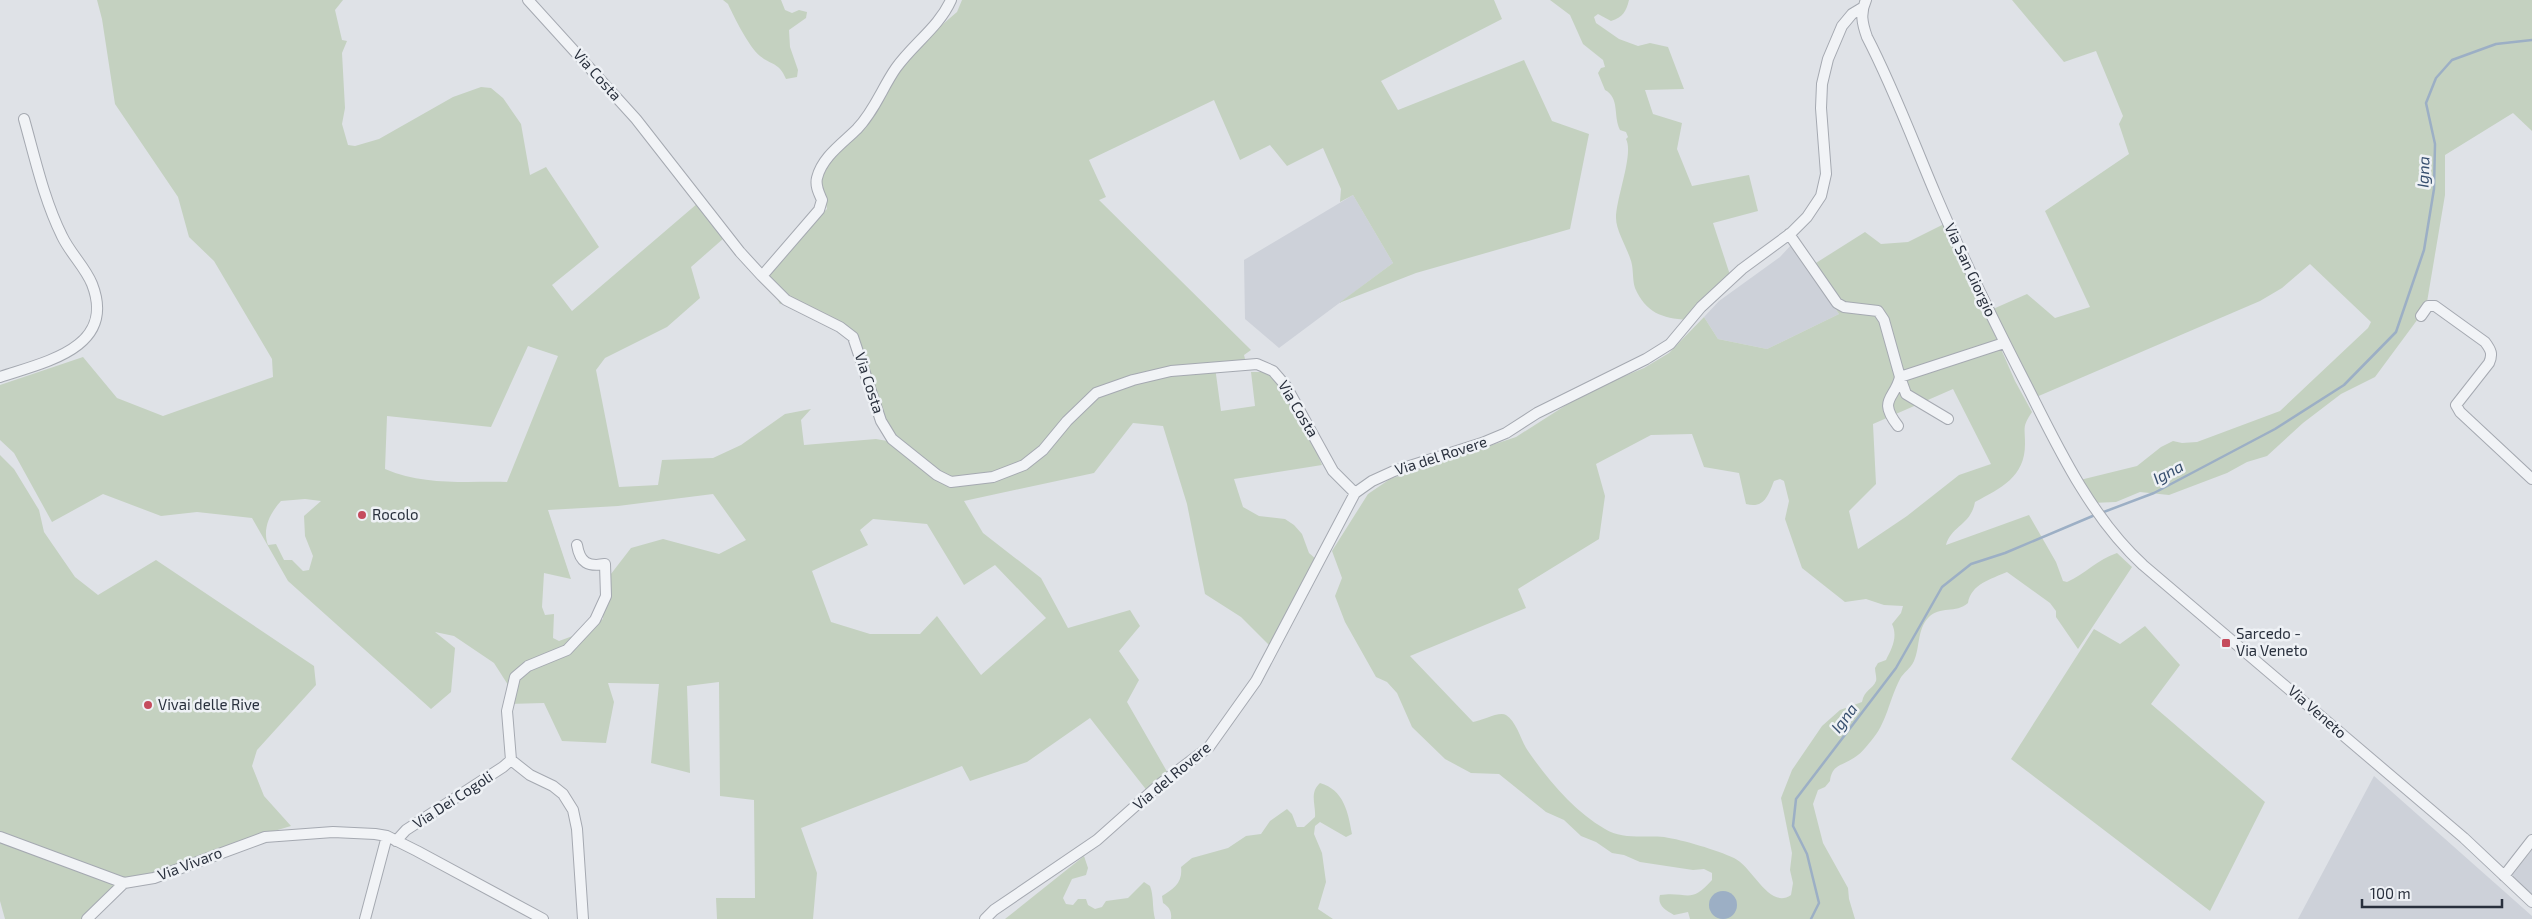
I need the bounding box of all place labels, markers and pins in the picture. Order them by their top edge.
place label: Rocolo [372,505,418,523]
marker: Rocolo [356,509,368,521]
place label: Sarcedo - Via Veneto [2236,624,2308,659]
marker: Sarcedo - Via Veneto [2220,637,2232,649]
place label: Vivai delle Rive [158,695,260,713]
marker: Vivai delle Rive [142,699,154,711]

